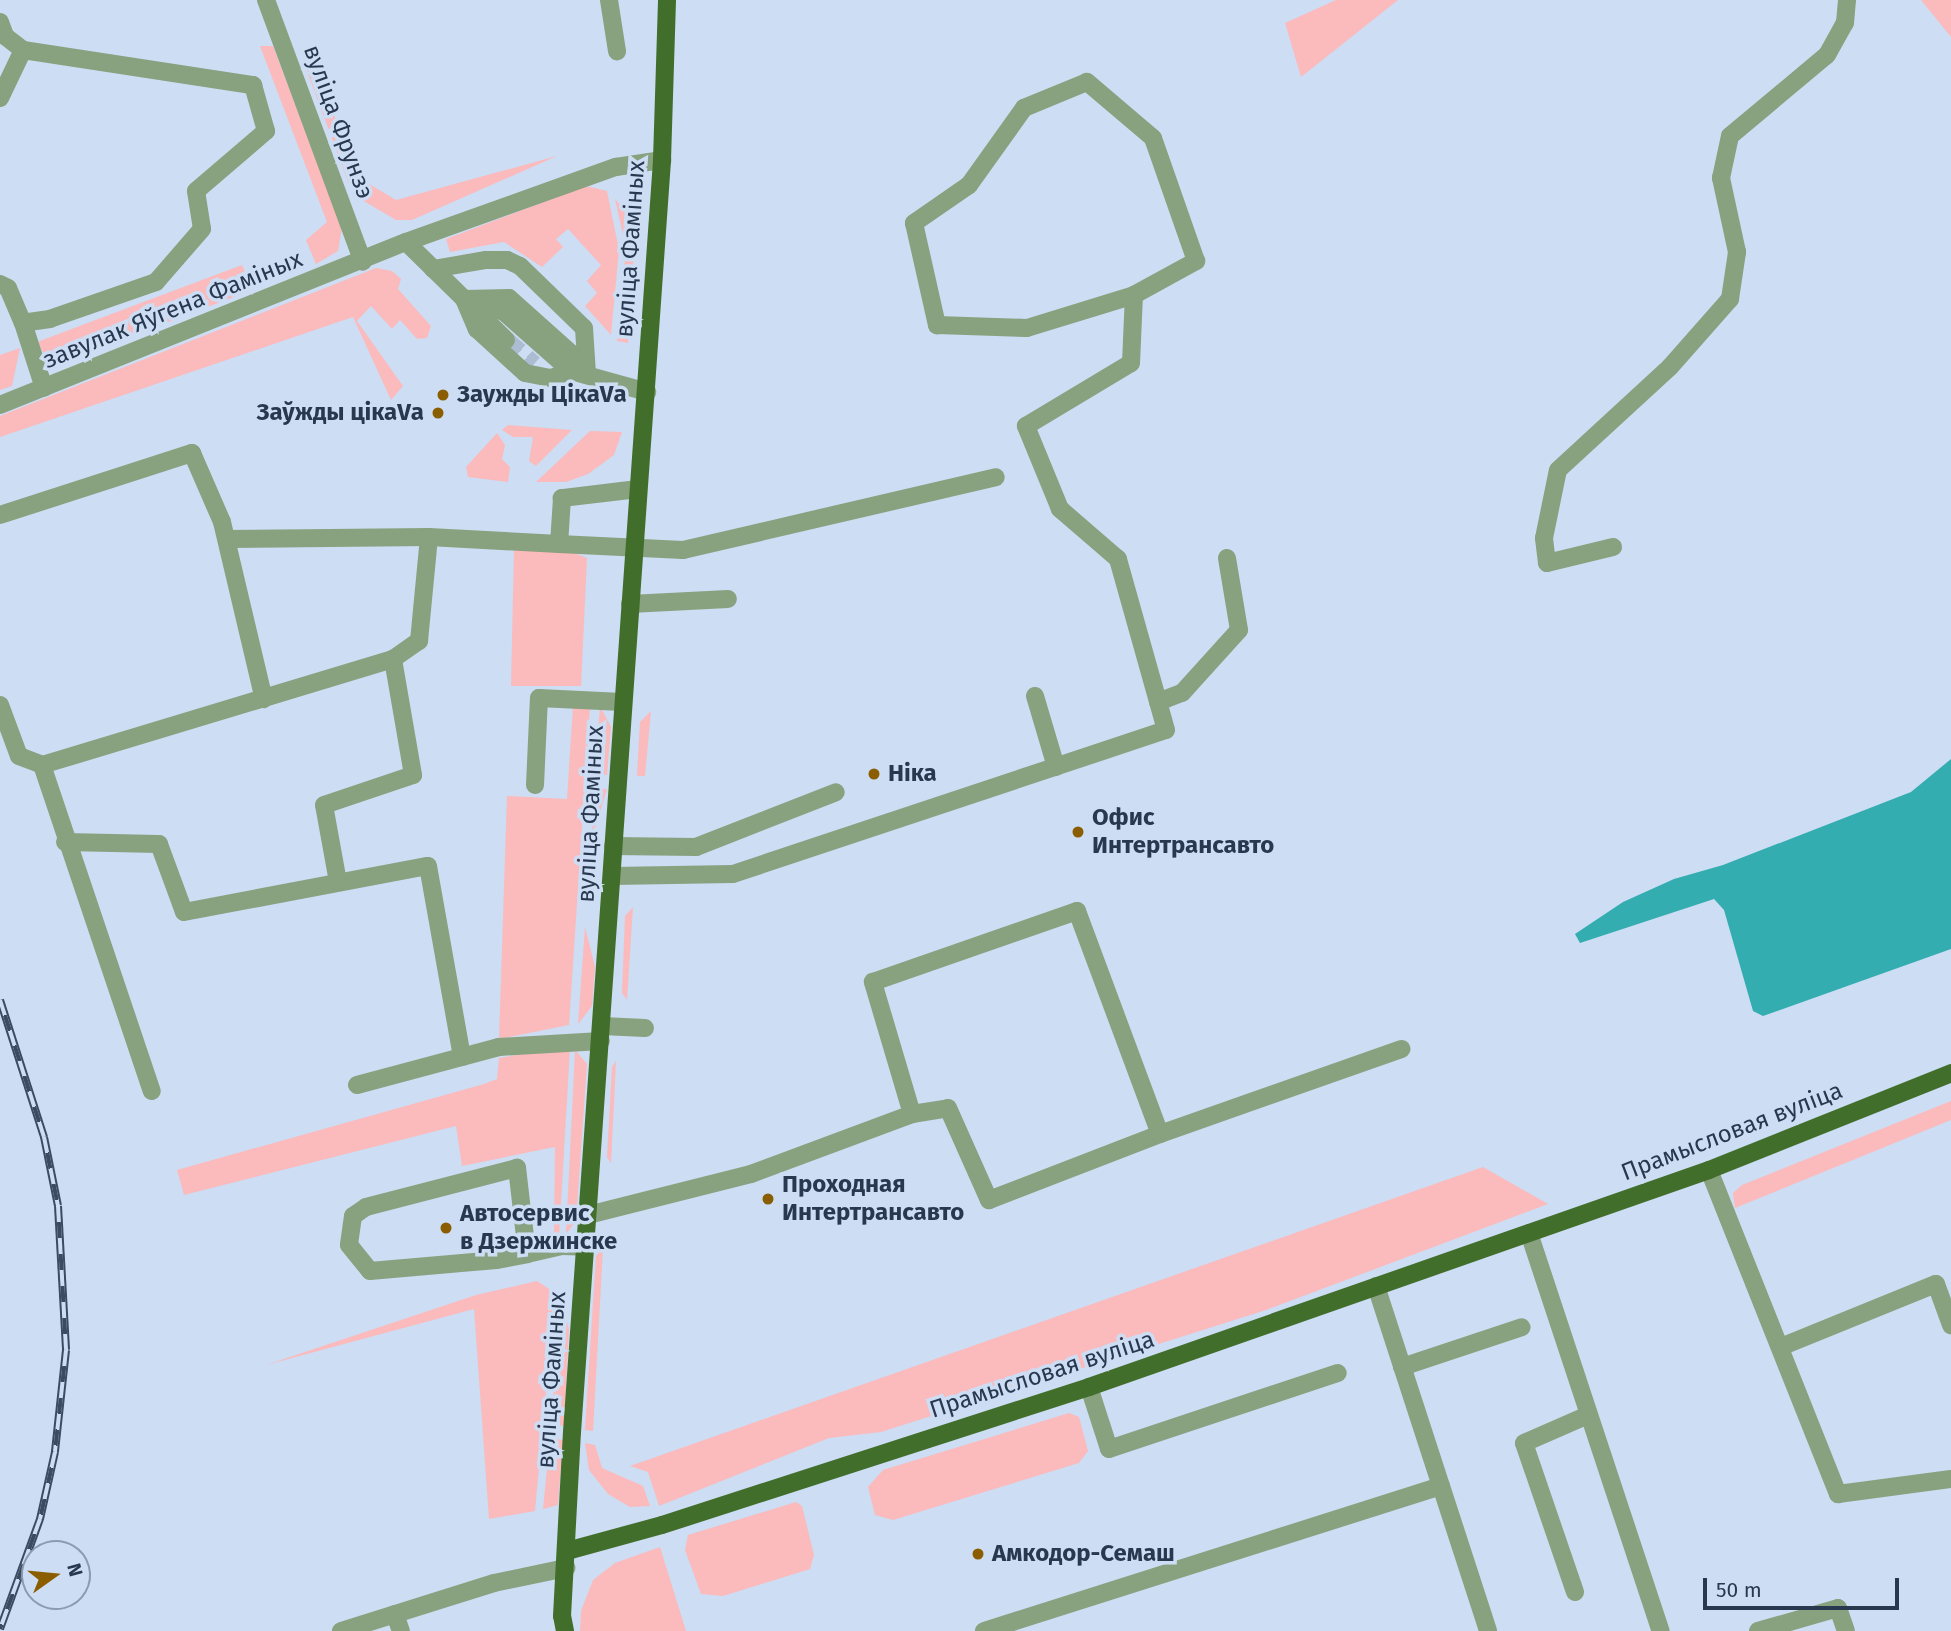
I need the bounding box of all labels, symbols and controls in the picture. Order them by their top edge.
street label: вуліца Фрунзэ [297,41,379,203]
street label: вуліца Фаміных [610,159,652,339]
street label: завулак Яўгена Фаміных [39,245,307,375]
place label: Заужды ЦікаVа [457,381,627,409]
marker: Заужды ЦікаVа [435,387,451,403]
place label: Заўжды цікаVа [257,399,424,427]
marker: Заўжды цікаVа [430,405,446,421]
street label: вуліца Фаміных [572,725,610,903]
place label: Ніка [888,760,937,788]
marker: Ніка [866,766,882,782]
place label: Офис Интертрансавто [1092,804,1274,860]
marker: Офис Интертрансавто [1070,824,1086,840]
street label: Прамысловая вуліца [1617,1077,1847,1187]
place label: Проходная Интертрансавто [782,1171,964,1227]
marker: Проходная Интертрансавто [760,1191,776,1207]
place label: Автосервис в Дзержинске [460,1200,617,1256]
marker: Автосервис в Дзержинске [438,1220,454,1236]
street label: вуліца Фаміных [531,1290,573,1470]
street label: Прамысловая вуліца [926,1325,1158,1425]
north arrow [21,1540,91,1610]
place label: Амкодор-Семаш [992,1540,1175,1568]
marker: Амкодор-Семаш [970,1546,986,1562]
text: N [62,1561,88,1579]
scale bar [1706,1564,1902,1608]
text: 50 m [1716,1577,1762,1603]

